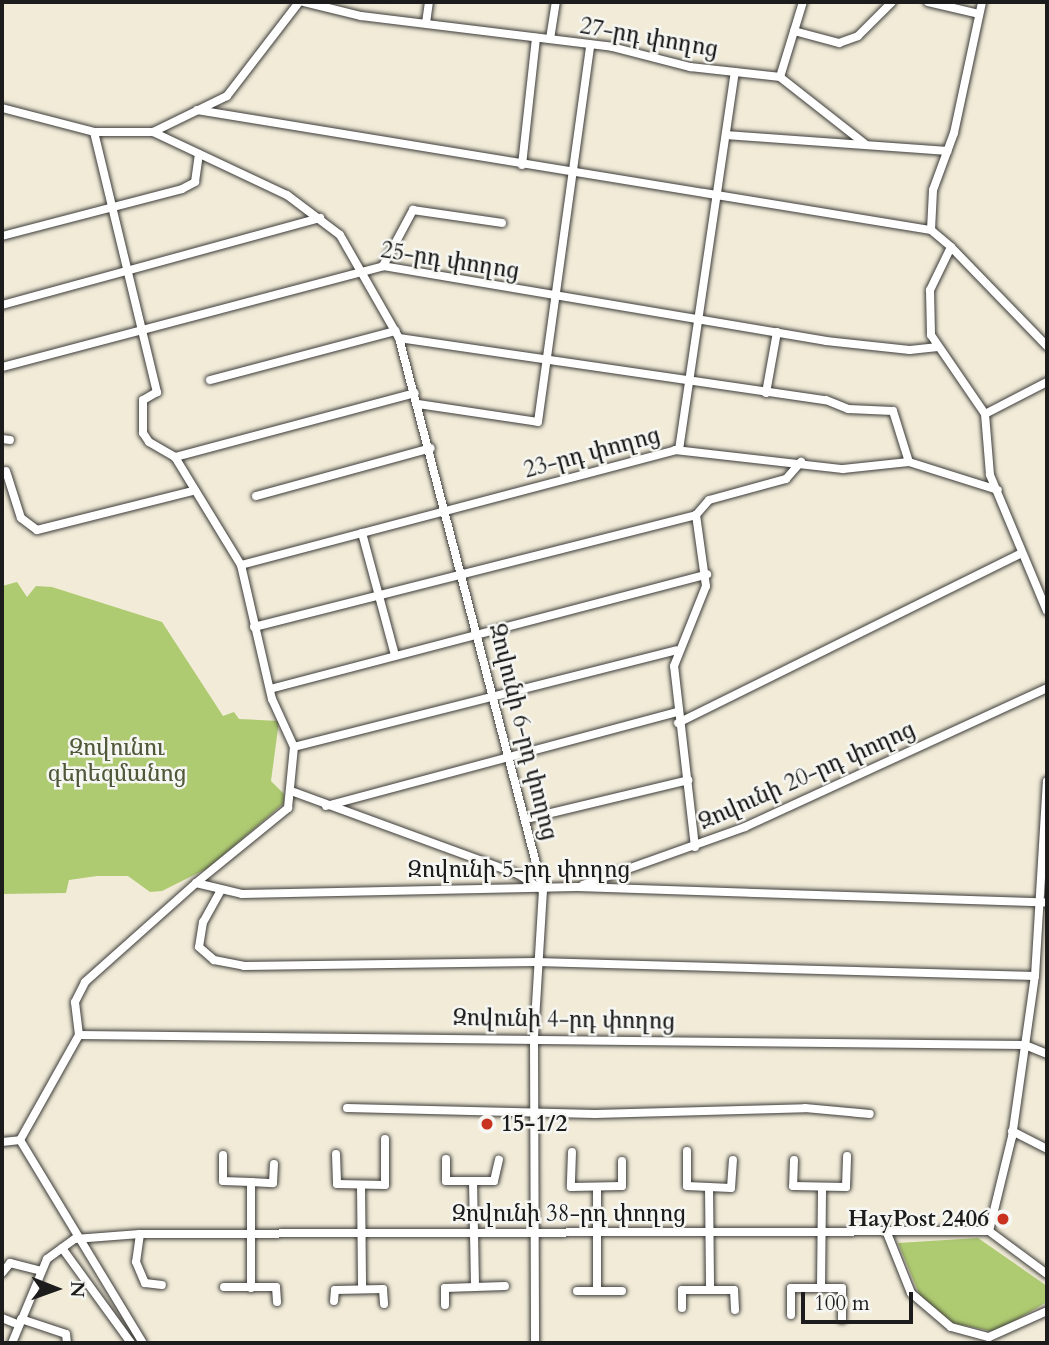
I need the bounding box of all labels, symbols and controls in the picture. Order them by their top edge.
street label: 27-րդ փողոց [578,12,720,64]
street label: 25-րդ փողոց [379,236,521,286]
street label: 23-րդ փողոց [521,422,663,484]
street label: Զովունի 6-րդ փողոց [483,621,563,843]
street label: Զովունի 20-րդ փողոց [694,716,920,836]
park label: Զովունու գերեզմանոց [48,734,186,788]
street label: Զովունի 5-րդ փողոց [408,856,630,884]
street label: Զովունի 4-րդ փողոց [453,1004,675,1036]
place label: 15-1/2 [501,1110,567,1138]
marker: 15-1/2 [479,1116,495,1132]
street label: Զովունի 38-րդ փողոց [452,1200,686,1228]
place label: HayPost 2406 [848,1205,989,1233]
marker: HayPost 2406 [995,1211,1011,1227]
north arrow [21,1254,91,1324]
scale bar [804,1278,916,1322]
text: N [64,1281,90,1298]
text: 100 m [814,1289,870,1318]

